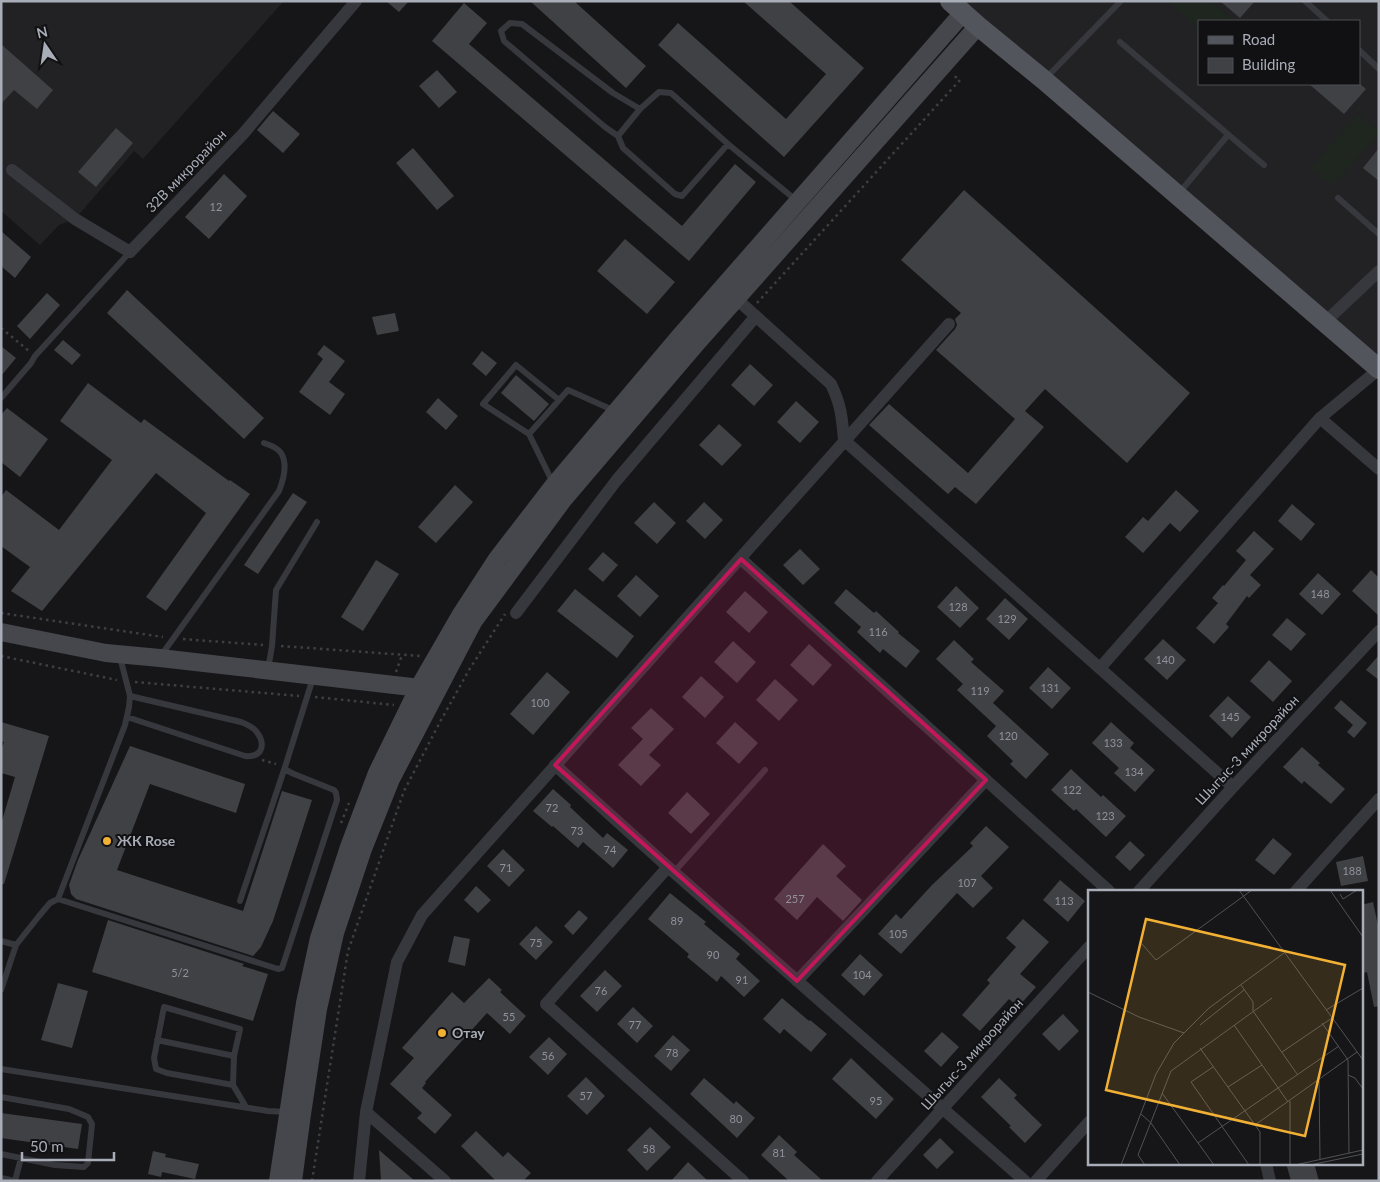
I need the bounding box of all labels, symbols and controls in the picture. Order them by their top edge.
north arrow [20,20,70,70]
legend [1198,20,1360,85]
text: N [35,22,49,41]
text: Road [1242,30,1275,48]
text: Building [1242,55,1295,73]
street label: 32В микрорайон [142,126,229,216]
house number: 12 [210,200,222,213]
house number: 148 [1310,587,1330,600]
house number: 128 [948,600,968,613]
house number: 129 [997,612,1017,625]
house number: 116 [868,625,888,638]
house number: 140 [1155,653,1175,666]
house number: 131 [1040,681,1060,694]
house number: 119 [970,684,990,697]
street label: Шыгыс-3 микрорайон [1191,691,1302,808]
house number: 100 [530,696,550,709]
house number: 145 [1220,710,1240,723]
house number: 120 [998,729,1018,742]
house number: 133 [1103,736,1123,749]
house number: 134 [1124,765,1144,778]
house number: 122 [1062,783,1082,796]
house number: 72 [546,801,558,814]
house number: 123 [1095,809,1115,822]
house number: 73 [571,824,583,837]
place label: ЖК Rose [117,832,176,849]
marker: ЖК Rose [101,835,113,847]
house number: 74 [604,843,617,856]
house number: 71 [500,861,512,874]
house number: 188 [1342,864,1362,877]
house number: 107 [957,876,977,889]
inset map [1088,890,1362,1164]
house number: 257 [785,892,805,905]
house number: 113 [1054,894,1074,907]
house number: 89 [671,914,683,927]
house number: 105 [888,927,908,940]
house number: 75 [530,936,542,949]
house number: 90 [707,948,720,961]
house number: 5/2 [171,966,189,979]
house number: 104 [852,968,872,981]
house number: 91 [736,973,748,986]
house number: 76 [595,984,607,997]
street label: Шыгыс-3 микрорайон [917,994,1026,1113]
house number: 55 [503,1010,515,1023]
house number: 77 [629,1018,641,1031]
place label: Отау [452,1024,485,1041]
marker: Отау [436,1027,448,1039]
house number: 78 [666,1046,678,1059]
house number: 56 [542,1049,554,1062]
house number: 57 [580,1089,592,1102]
house number: 95 [870,1094,882,1107]
house number: 80 [730,1112,743,1125]
scale bar [22,1130,115,1162]
text: 50 m [30,1137,64,1155]
house number: 58 [643,1142,655,1155]
house number: 81 [773,1146,785,1159]

